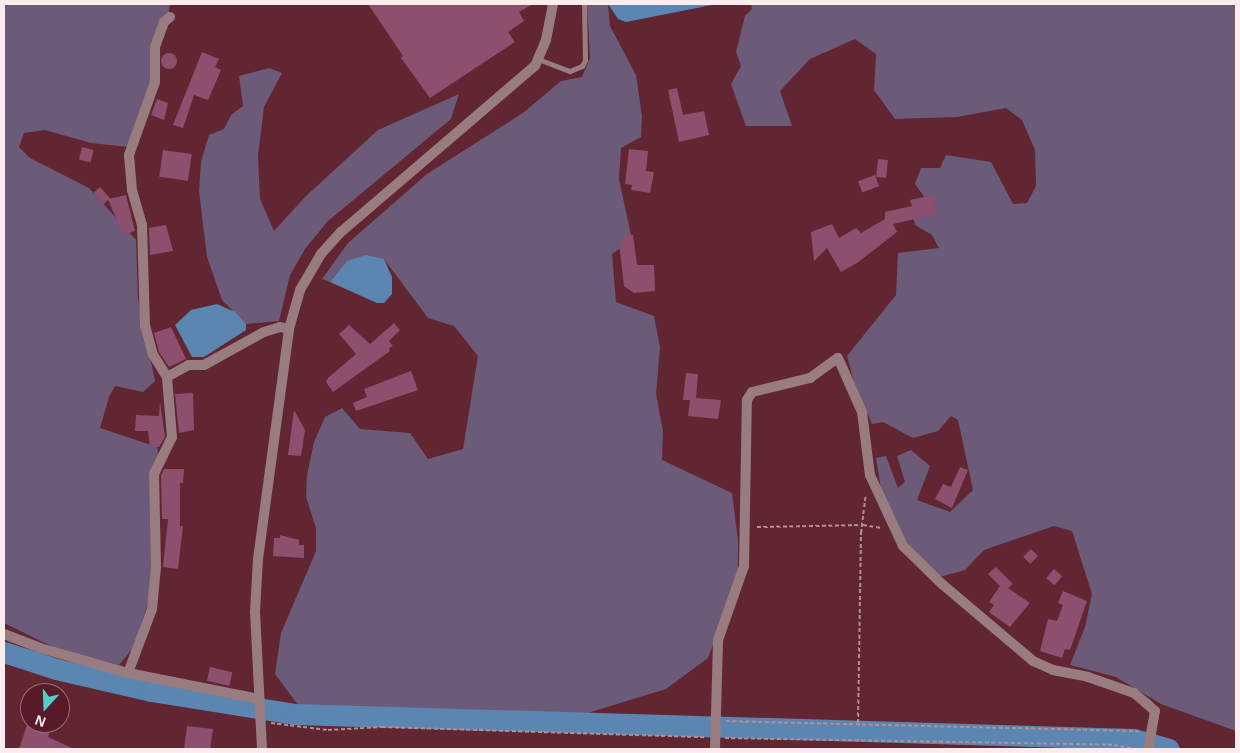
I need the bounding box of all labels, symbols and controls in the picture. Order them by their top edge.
north arrow [20,683,70,733]
text: N [33,712,48,730]

